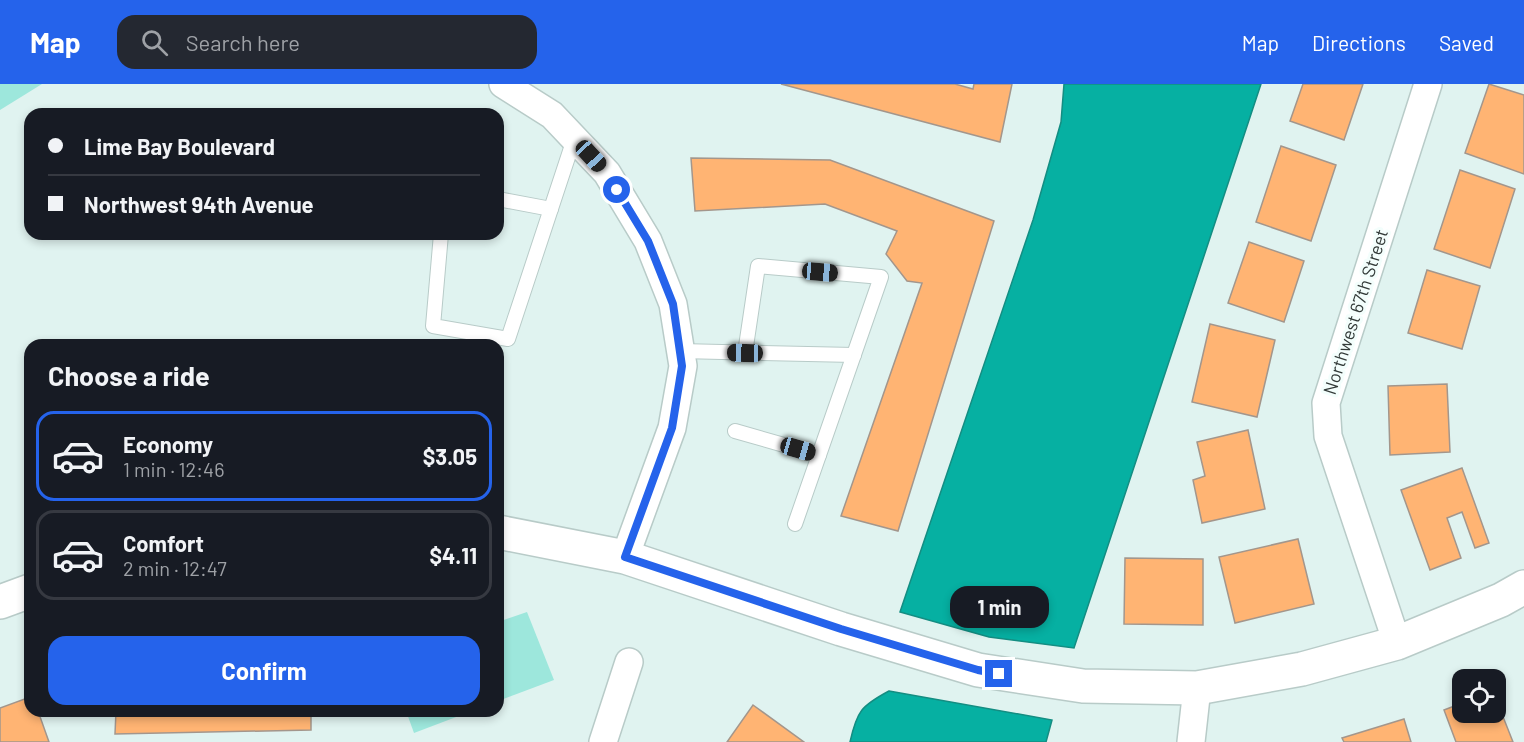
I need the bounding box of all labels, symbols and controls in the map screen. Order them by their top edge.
search box [117,15,537,69]
text: Map [30,25,81,59]
icon: search [138,26,171,59]
text: Search here [186,29,300,55]
text: Map [1242,30,1279,55]
text: Directions [1312,30,1406,55]
text: Saved [1439,30,1494,55]
text: Lime Bay Boulevard [84,133,275,159]
car [572,137,610,175]
route start [603,176,630,203]
text: Northwest 94th Avenue [84,191,314,217]
street label: Northwest 67th Street [1318,226,1392,397]
car [801,261,839,283]
car [727,344,763,362]
text: Choose a ride [48,359,210,391]
icon: car [51,429,105,483]
text: Economy [123,431,213,457]
car [778,435,818,463]
text: $3.05 [423,443,477,469]
text: 1 min · 12:46 [123,457,224,481]
icon: car [51,528,105,582]
text: Comfort [123,530,204,556]
text: $4.11 [429,542,477,568]
text: 2 min · 12:47 [123,556,227,580]
callout: 1 min [950,587,1048,629]
text: 1 min [978,595,1021,619]
button: Confirm [48,636,480,705]
route end [985,660,1012,687]
map controls [1452,669,1506,723]
button: locate [1452,669,1506,723]

